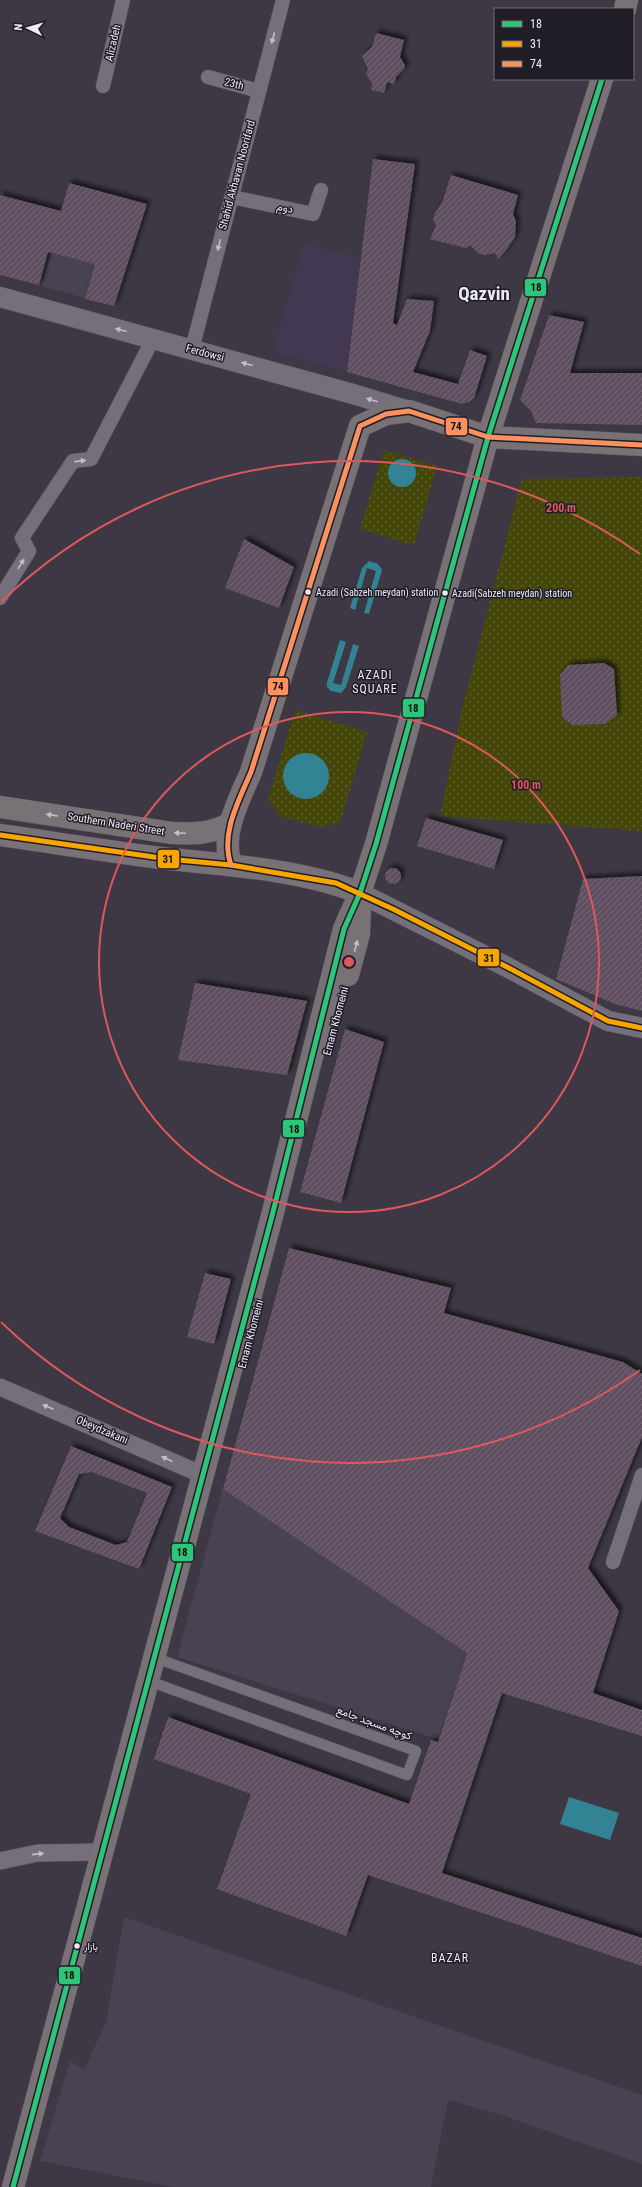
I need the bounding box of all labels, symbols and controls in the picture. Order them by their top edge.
north arrow [8,8,48,48]
legend [494,8,634,80]
text: 18 [530,17,542,31]
text: N [12,23,25,31]
street label: Alizadeh [102,23,124,63]
one-way arrow [270,32,276,44]
text: 31 [530,37,542,51]
text: 74 [530,57,542,71]
street label: 23th [223,75,245,93]
street label: Shahid Akhavan Noorifard [216,119,258,231]
street label: دوم [275,200,295,217]
one-way arrow [216,239,222,251]
line badge: 18 [524,278,547,297]
text: 18 [530,281,542,294]
district label: Qazvin [458,282,510,305]
one-way arrow [115,327,127,333]
street label: Ferdowsi [184,342,226,364]
one-way arrow [241,361,253,367]
one-way arrow [366,396,378,402]
line badge: 74 [445,417,468,436]
text: 74 [450,420,462,433]
one-way arrow [74,457,86,464]
text: 200 m [546,501,576,515]
one-way arrow [17,558,24,570]
marker: Azadi (Sabzeh meydan) station [303,587,313,597]
place label: Azadi (Sabzeh meydan) station [316,587,439,599]
marker: Azadi(Sabzeh meydan) station [440,588,450,598]
place label: Azadi(Sabzeh meydan) station [452,588,572,600]
district label: AZADI SQUARE [352,668,398,696]
line badge: 74 [267,677,289,696]
text: 74 [272,680,284,693]
line badge: 18 [402,698,425,718]
text: 18 [407,702,419,715]
text: 100 m [511,778,541,792]
street label: Southern Naderi Street [66,810,166,838]
one-way arrow [46,812,58,818]
one-way arrow [173,830,186,836]
line badge: 31 [157,849,180,869]
text: 31 [162,853,174,866]
one-way arrow [353,940,359,952]
line badge: 31 [477,948,500,967]
text: 31 [483,952,495,965]
centre of rings [342,955,356,969]
street label: Emam Khomeini [321,985,351,1057]
line badge: 18 [282,1119,305,1138]
text: 18 [288,1123,300,1136]
street label: Emam Khomeini [236,1298,266,1370]
one-way arrow [42,1404,54,1410]
street label: Obeydzakani [74,1413,130,1447]
one-way arrow [162,1456,173,1462]
line badge: 18 [171,1543,194,1562]
text: 18 [176,1546,188,1559]
street label: کوچه مسجد جامع [334,1703,414,1744]
one-way arrow [32,1850,44,1857]
marker: بازار [72,1941,82,1951]
place label: بازار [83,1941,98,1953]
district label: BAZAR [431,1951,469,1965]
line badge: 18 [58,1966,81,1985]
text: 18 [63,1969,75,1982]

